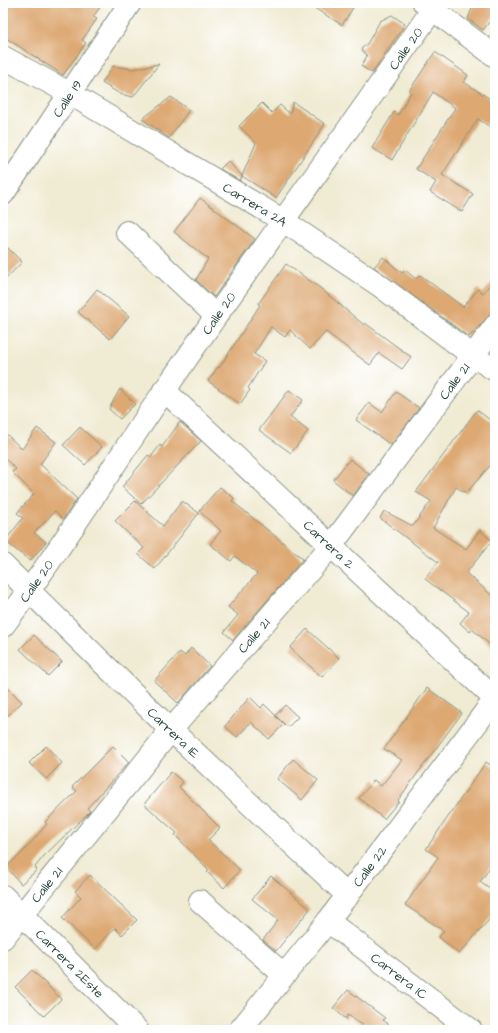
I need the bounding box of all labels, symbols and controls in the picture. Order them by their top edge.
street label: Calle 20 [385,24,427,74]
street label: Calle 19 [49,77,86,121]
street label: Carrera 2A [219,179,291,231]
street label: Calle 20 [198,289,240,338]
street label: Calle 21 [435,359,475,404]
street label: Carrera 2 [299,517,358,574]
street label: Calle 20 [16,557,58,606]
street label: Calle 21 [234,614,275,657]
street label: Carrera 1E [143,704,203,762]
street label: Calle 22 [349,842,392,891]
street label: Calle 21 [27,863,67,907]
street label: Carrera 2Este [31,926,108,1002]
street label: Carrera 1C [367,949,431,1004]

